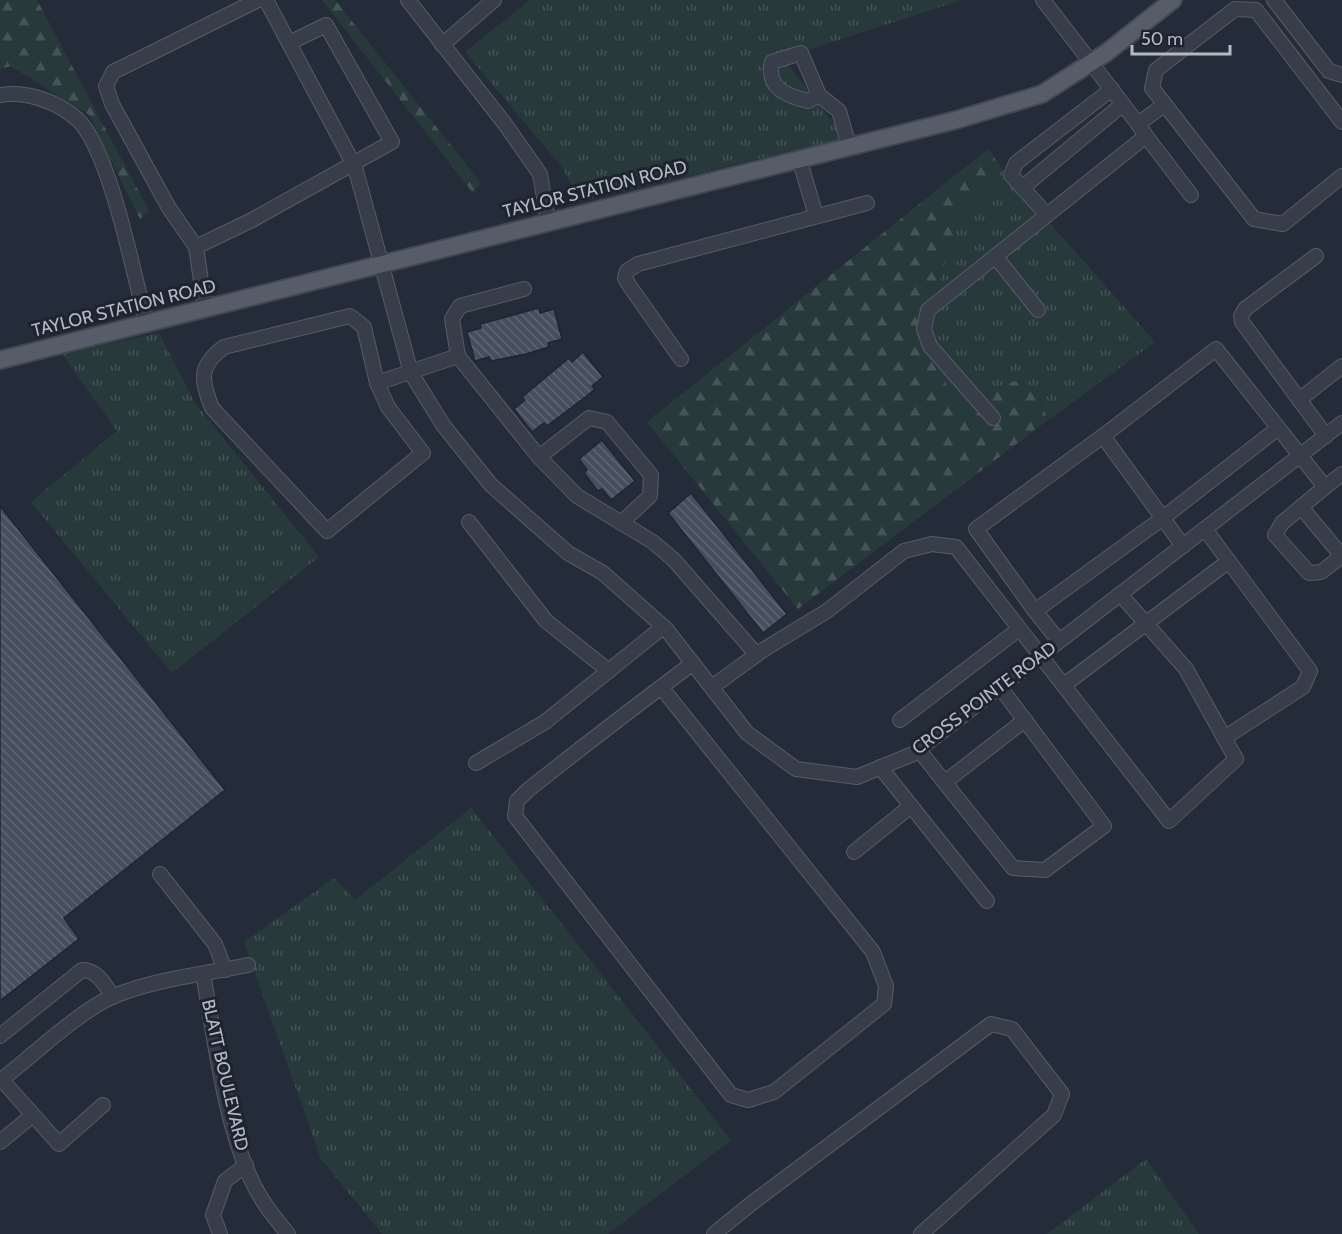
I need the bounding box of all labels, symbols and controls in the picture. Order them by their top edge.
scale bar [1132,18,1230,56]
text: 50 m [1141,28,1183,50]
street label: TAYLOR STATION ROAD [501,155,689,223]
street label: TAYLOR STATION ROAD [30,274,218,342]
street label: CROSS POINTE ROAD [908,637,1060,759]
street label: BLATT BOULEVARD [197,997,253,1153]

